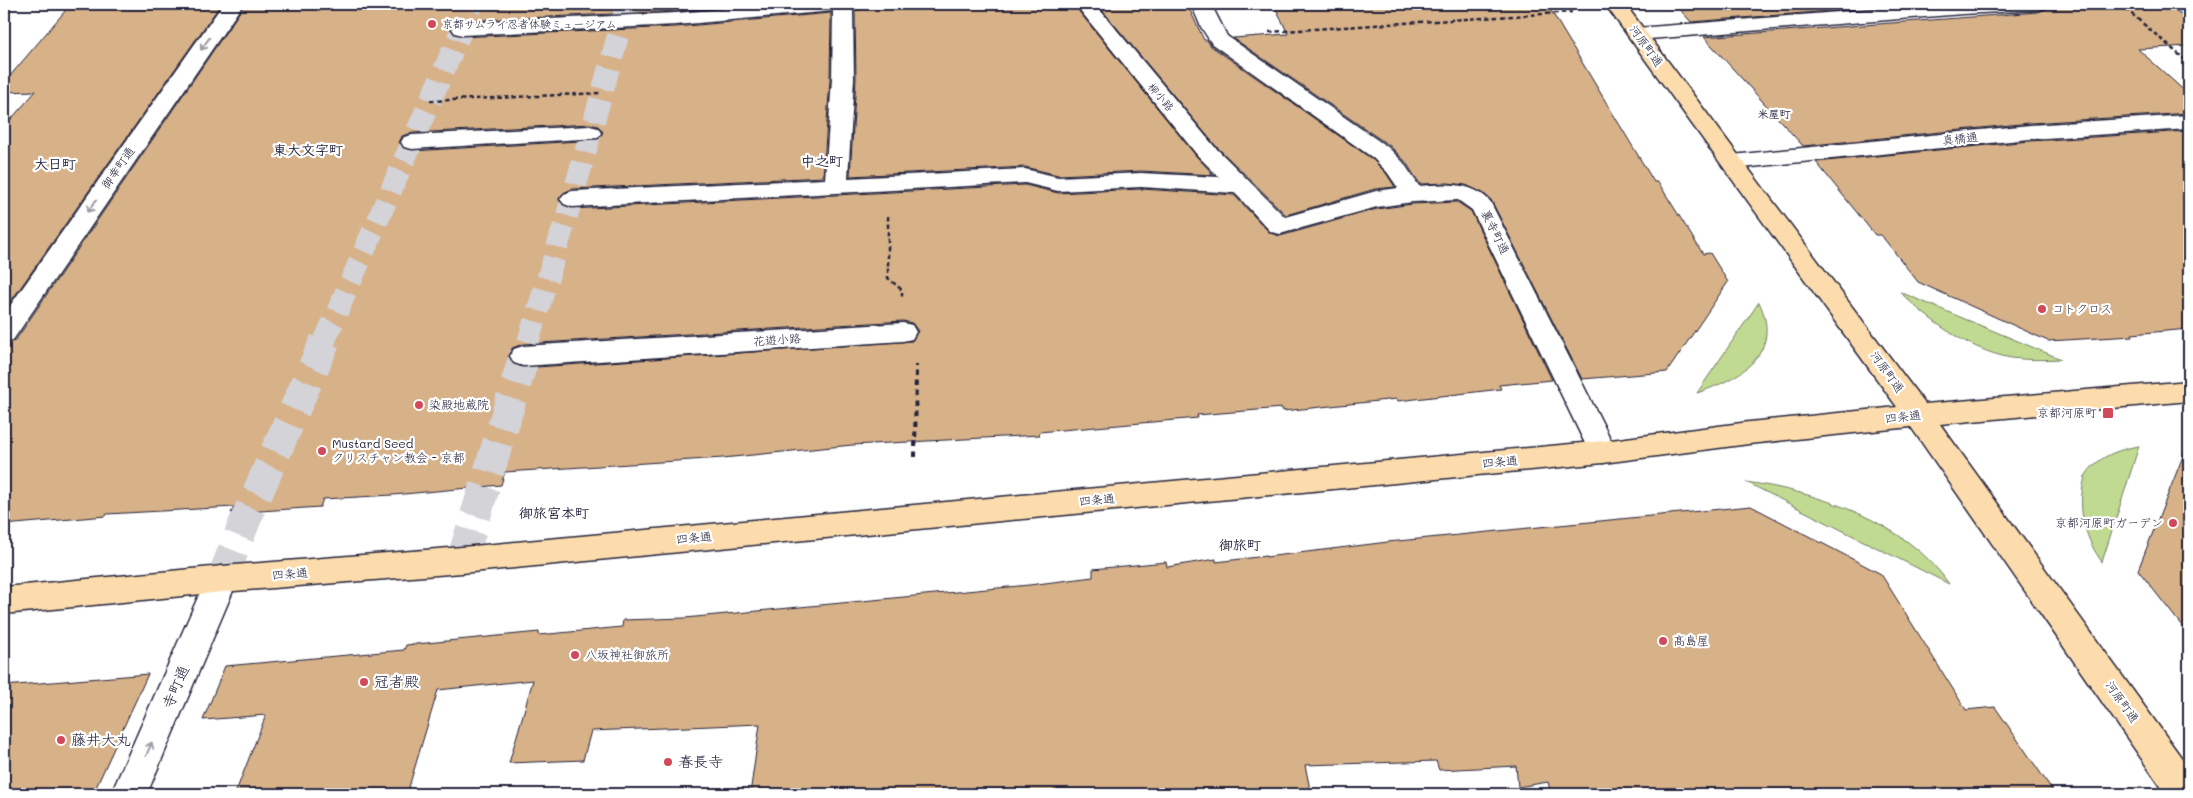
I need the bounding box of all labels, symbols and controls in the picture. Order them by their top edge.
place label: 京都サムライ忍者体験ミュージアム [442,16,617,31]
marker: 京都サムライ忍者体験ミュージアム [426,18,438,30]
street label: 河原町通 [1626,21,1667,70]
one-way arrow [200,37,210,51]
street label: 柳小路 [1145,79,1178,114]
district label: 米屋町 [1758,106,1791,121]
street label: 真橋通 [1941,128,1979,148]
district label: 東大文字町 [273,140,343,159]
street label: 御幸町通 [97,143,138,192]
district label: 中之町 [801,151,843,170]
district label: 大日町 [34,154,76,173]
one-way arrow [87,199,97,213]
street label: 裏寺町通 [1478,206,1514,257]
place label: コトクロス [2052,300,2112,316]
marker: コトクロス [2036,303,2048,315]
street label: 花遊小路 [752,329,801,349]
street label: 河原町通 [1867,347,1908,396]
place label: 染殿地蔵院 [429,396,489,412]
marker: 染殿地蔵院 [413,399,425,411]
place label: 京都河原町 [2037,404,2097,420]
street label: 四条通 [1884,406,1922,426]
marker: 京都河原町 [2101,406,2115,420]
place label: Mustard Seed クリスチャン教会 - 京都 [332,435,465,465]
marker: Mustard Seed クリスチャン教会 - 京都 [316,445,328,457]
street label: 四条通 [1481,451,1519,471]
street label: 四条通 [1078,489,1116,509]
district label: 御旅宮本町 [519,503,589,522]
place label: 京都河原町ガーデン [2055,514,2163,530]
marker: 京都河原町ガーデン [2167,517,2179,529]
street label: 四条通 [675,527,713,547]
district label: 御旅町 [1219,535,1261,554]
street label: 四条通 [271,564,308,582]
place label: 髙島屋 [1673,632,1709,648]
marker: 髙島屋 [1657,635,1669,647]
place label: 八坂神社御旅所 [585,646,669,662]
marker: 八坂神社御旅所 [569,649,581,661]
street label: 寺町通 [157,662,193,711]
place label: 冠者殿 [374,671,419,691]
marker: 冠者殿 [358,676,370,688]
street label: 河原町通 [2102,677,2143,726]
place label: 藤井大丸 [71,729,131,749]
marker: 藤井大丸 [55,734,67,746]
one-way arrow [145,742,154,757]
place label: 春長寺 [678,751,723,771]
marker: 春長寺 [662,756,674,768]

